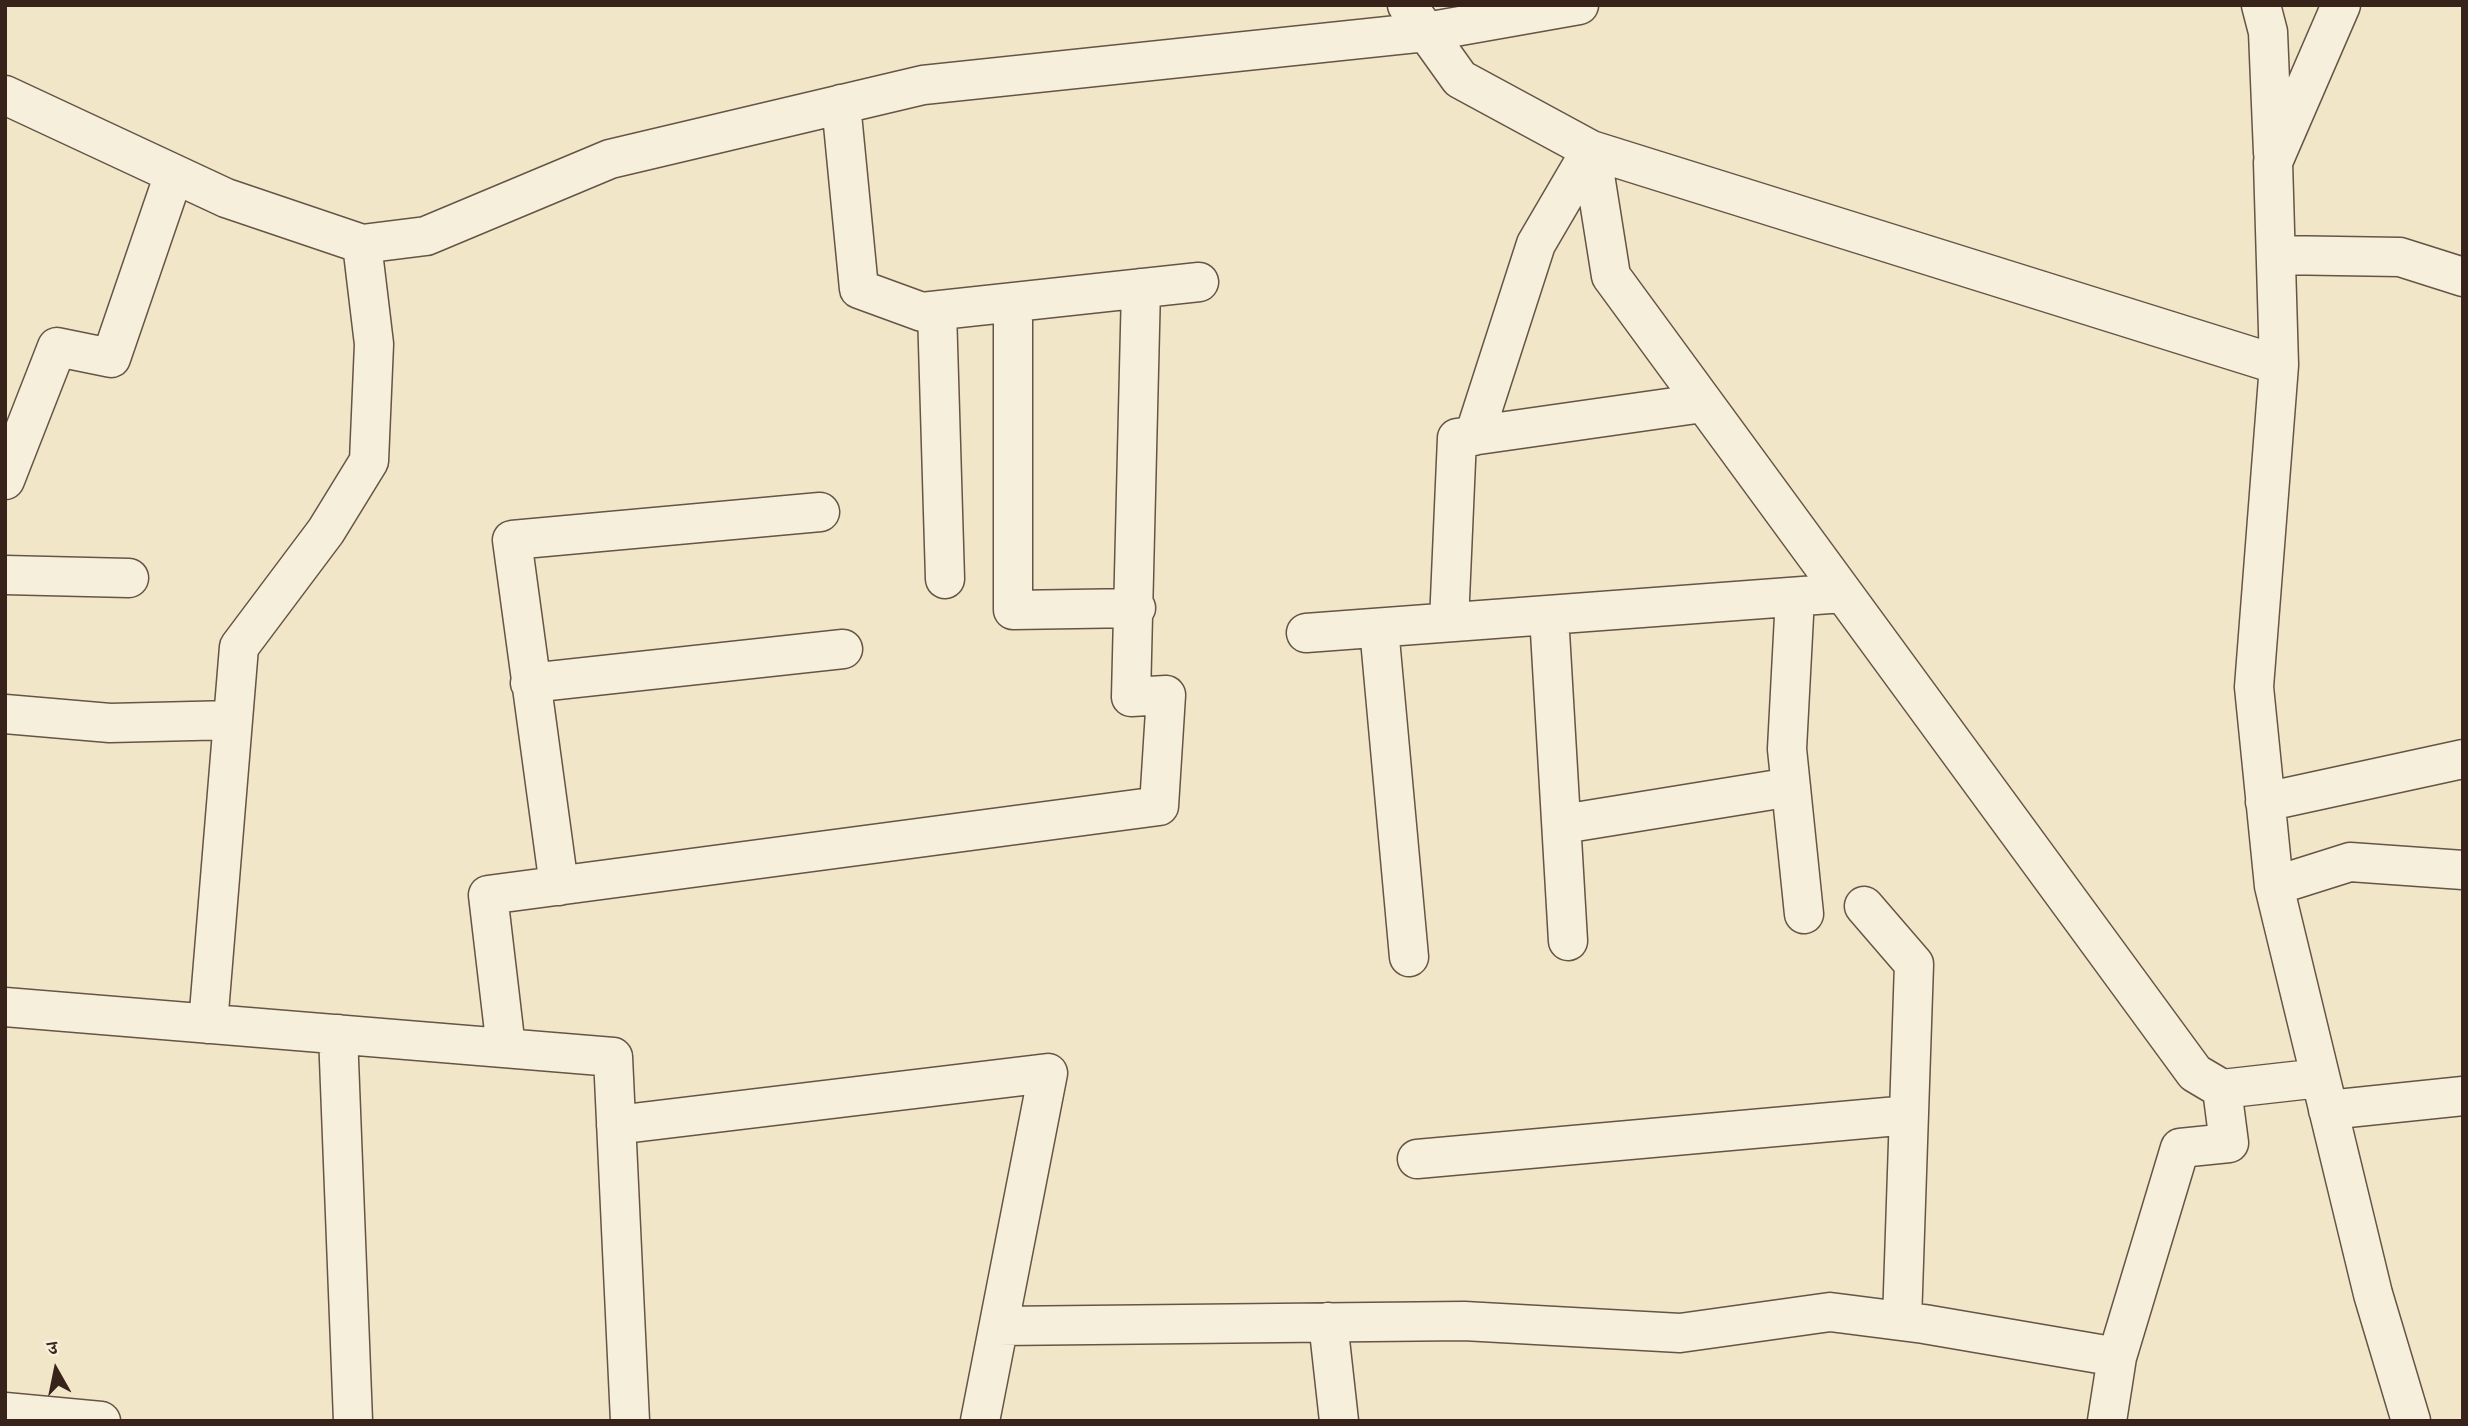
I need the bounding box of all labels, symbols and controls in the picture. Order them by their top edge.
north arrow [21,1335,91,1405]
text: उ [46,1337,59,1362]

